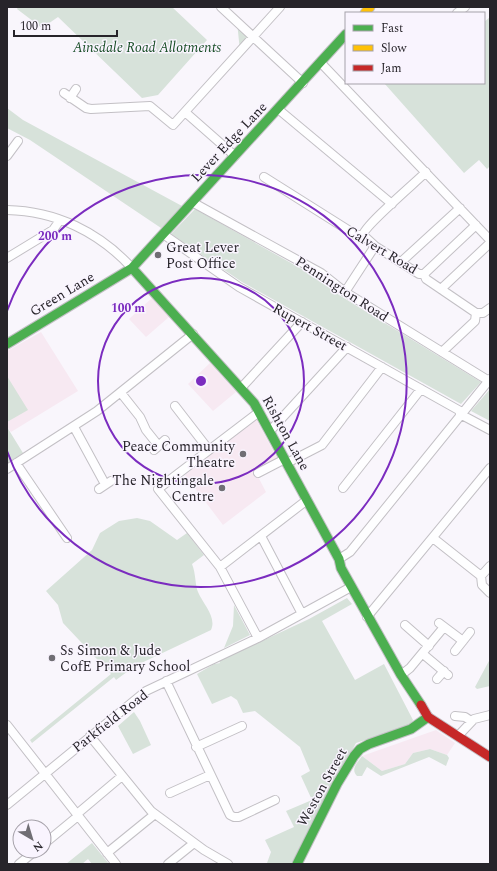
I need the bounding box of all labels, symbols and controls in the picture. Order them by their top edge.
scale bar [14,12,117,38]
legend [345,12,485,84]
text: 100 m [20,17,51,36]
text: Fast [381,19,403,38]
park label: Ainsdale Road Allotments [72,37,221,58]
text: Slow [381,39,407,58]
text: Jam [381,59,402,78]
street label: Lever Edge Lane [186,97,272,187]
street label: Calvert Road [342,220,422,280]
text: 200 m [38,227,72,246]
place label: Great Lever Post Office [166,237,240,274]
marker: Great Lever Post Office [153,250,163,260]
street label: Pennington Road [291,251,393,327]
street label: Green Lane [26,266,99,322]
street label: Rupert Street [269,298,351,356]
text: 100 m [111,299,145,318]
centre of rings [194,374,208,388]
street label: Rishton Lane [257,392,315,474]
place label: Peace Community Theatre [122,436,236,473]
marker: Peace Community Theatre [238,449,248,459]
place label: The Nightingale Centre [112,470,214,507]
marker: The Nightingale Centre [217,483,227,493]
place label: Ss Simon & Jude CofE Primary School [60,640,190,677]
marker: Ss Simon & Jude CofE Primary School [47,653,57,663]
street label: Parkfield Road [67,684,153,757]
street label: Weston Street [292,744,352,830]
north arrow [12,819,52,859]
text: N [29,837,47,856]

